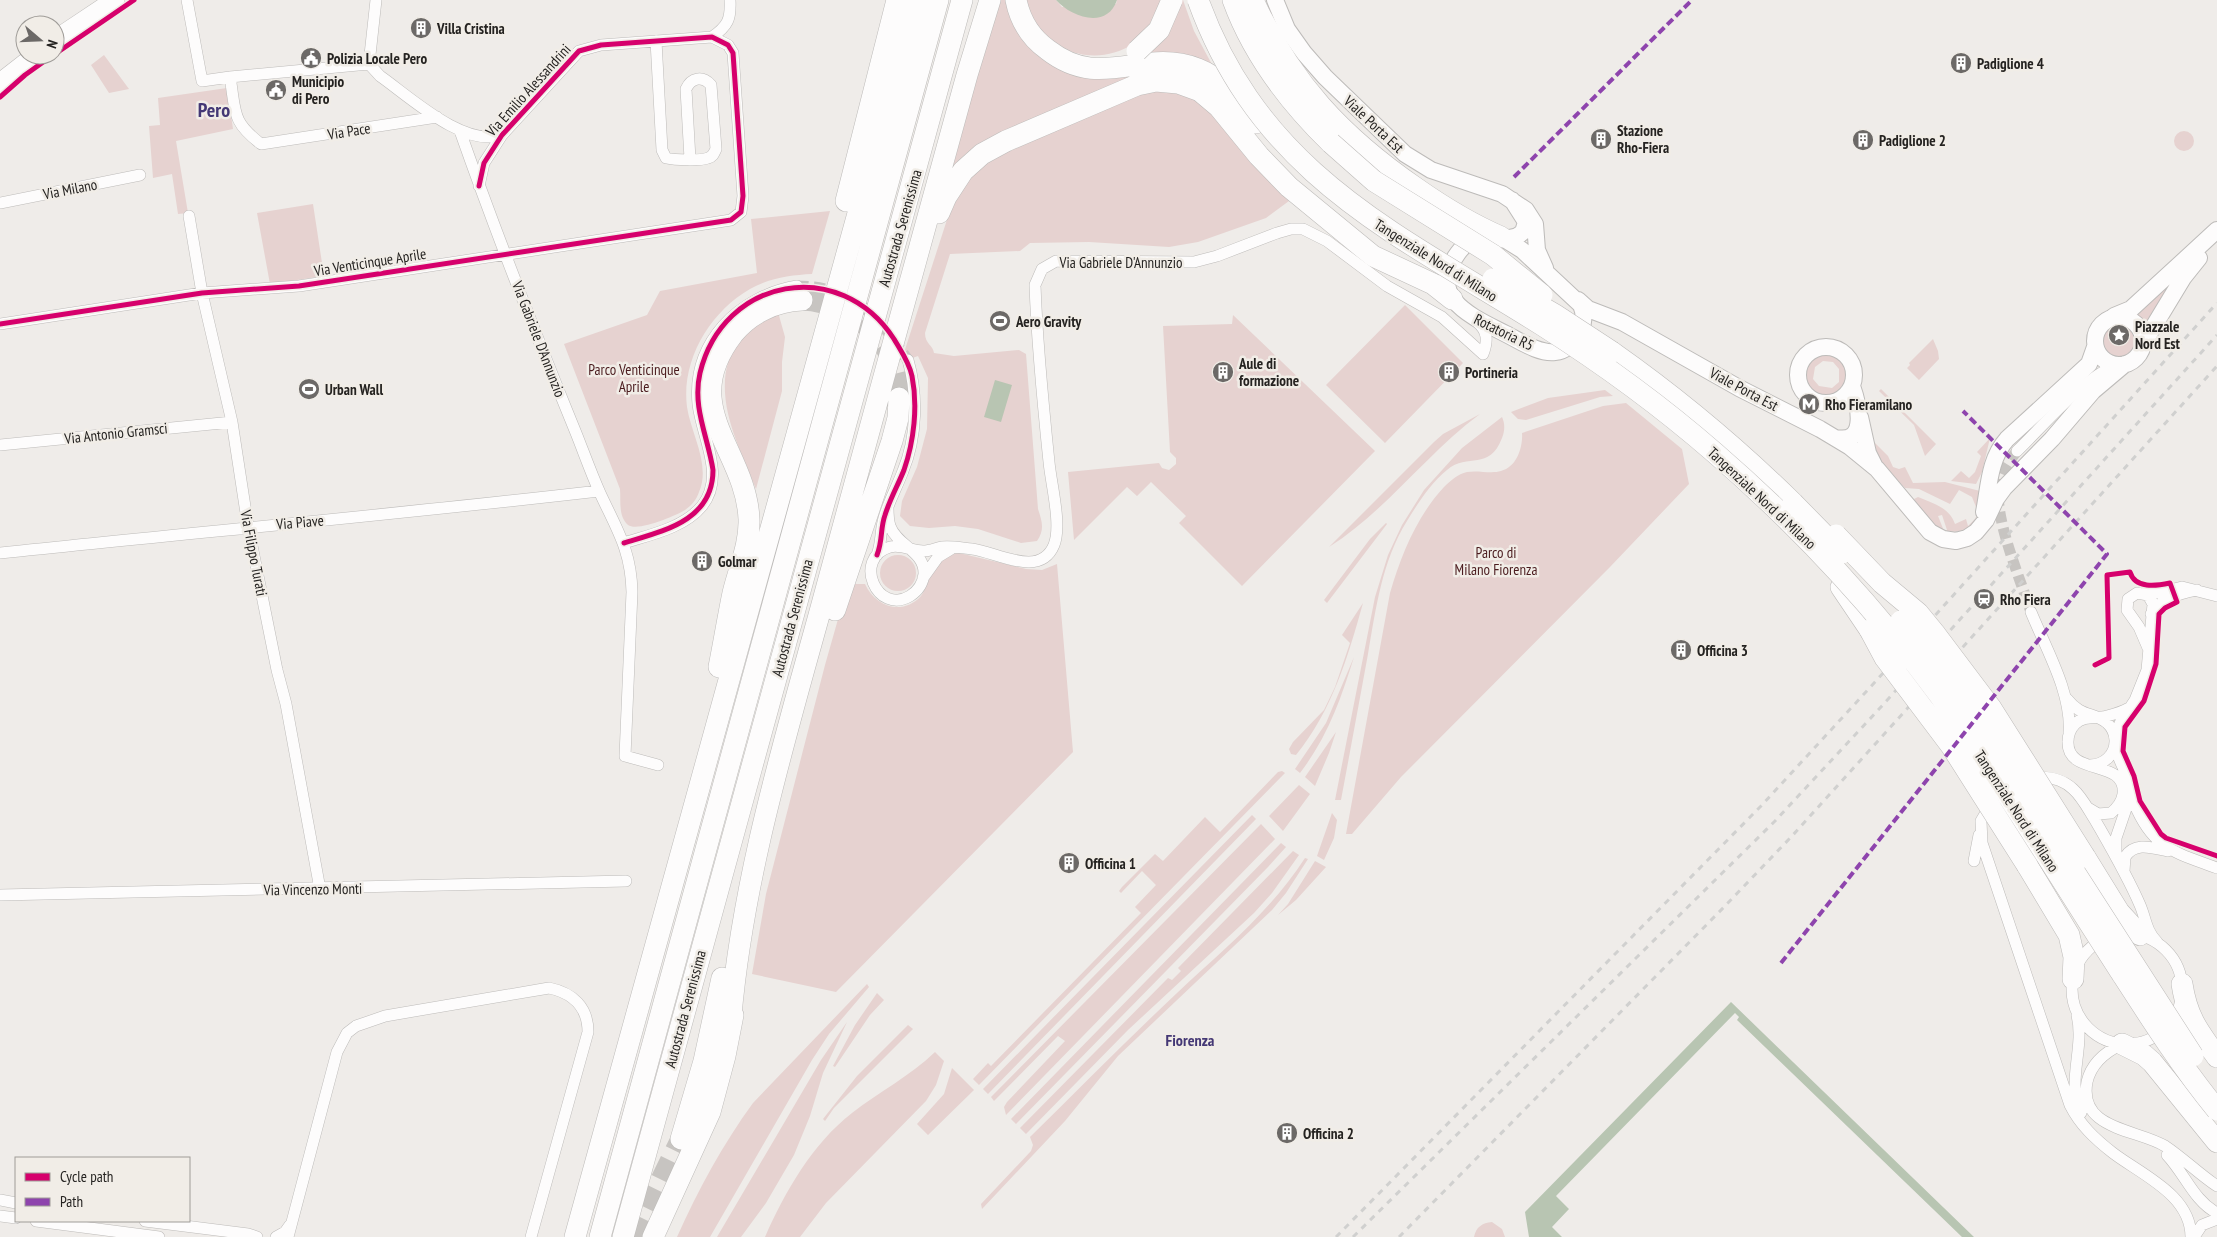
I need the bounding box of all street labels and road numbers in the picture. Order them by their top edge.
street label: Via Emilio Alessandrini [481,40,575,141]
street label: Viale Porta Est [1339,91,1408,157]
street label: Via Pace [325,118,372,144]
street label: Autostrada Serenissima [874,167,926,289]
street label: Via Milano [40,174,99,204]
street label: Tangenziale Nord di Milano [1371,214,1501,306]
street label: Via Venticinque Aprile [312,244,427,280]
street label: Via Gabriele D'Annunzio [1059,253,1182,272]
street label: Via Gabriele D'Annunzio [508,277,570,400]
street label: Rotatoria R5 [1471,309,1537,355]
street label: Viale Porta Est [1705,362,1782,415]
street label: Via Antonio Gramsci [63,418,168,448]
street label: Tangenziale Nord di Milano [1704,443,1820,553]
street label: Via Filippo Turati [236,507,272,598]
street label: Via Piave [275,510,324,534]
street label: Autostrada Serenissima [767,557,817,679]
street label: Tangenziale Nord di Milano [1971,747,2063,875]
street label: Via Vincenzo Monti [263,879,362,899]
street label: Autostrada Serenissima [660,948,710,1070]

